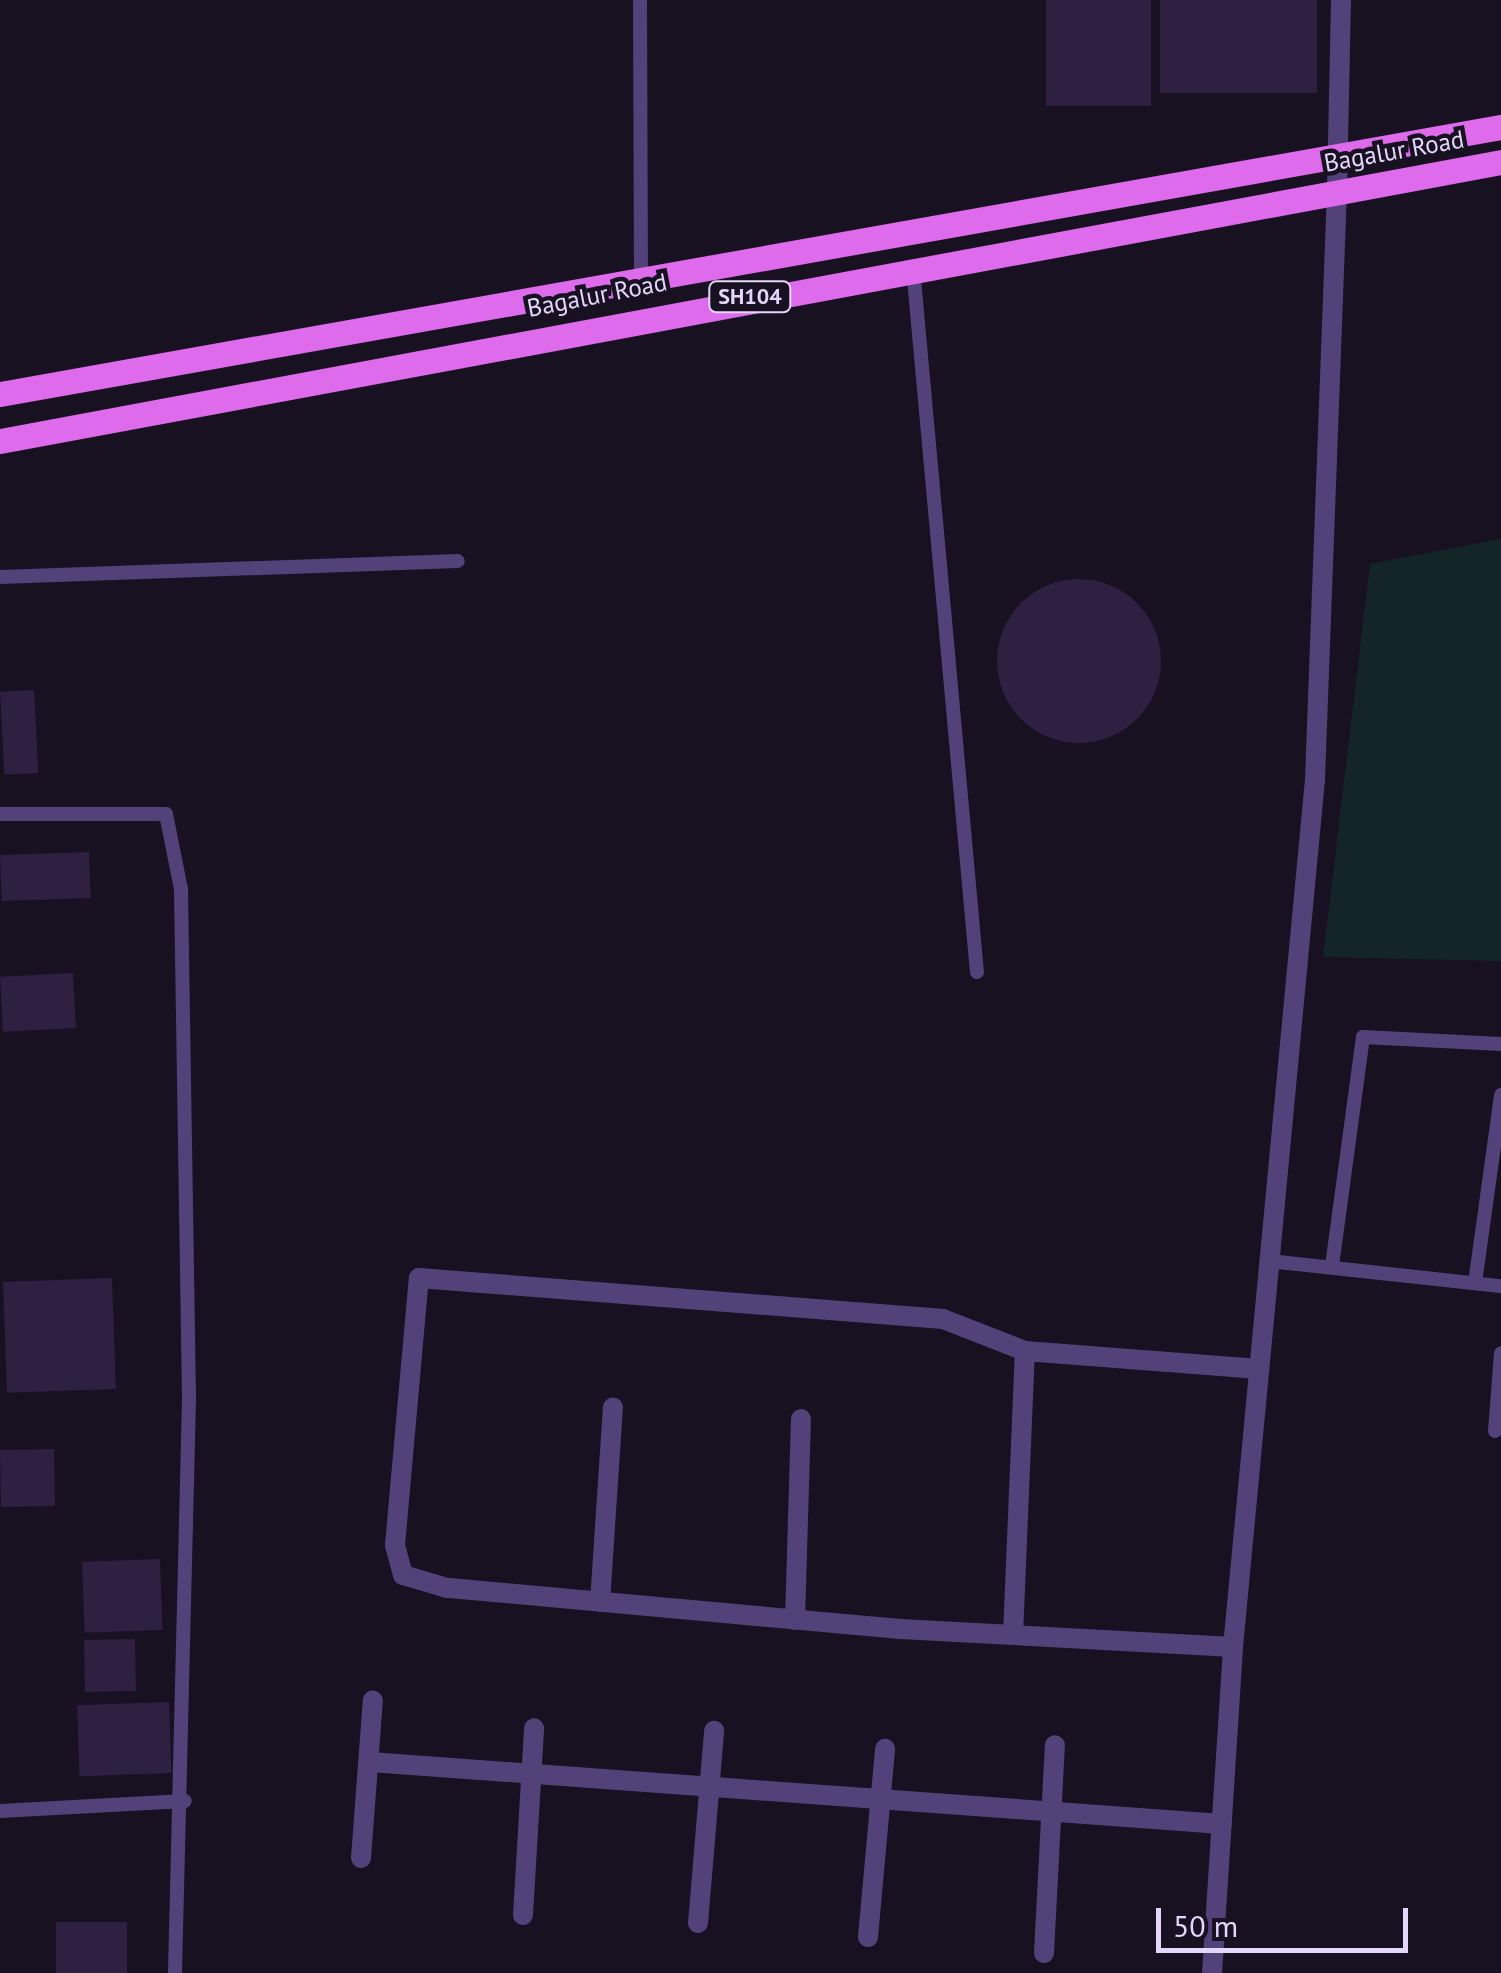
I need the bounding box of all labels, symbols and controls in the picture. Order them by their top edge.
street label: Bagalur Road [1322,124,1466,178]
street label: Bagalur Road [525,267,669,323]
road number: SH104 [708,280,792,314]
scale bar [1161,1888,1414,1950]
text: 50 m [1173,1906,1238,1945]

